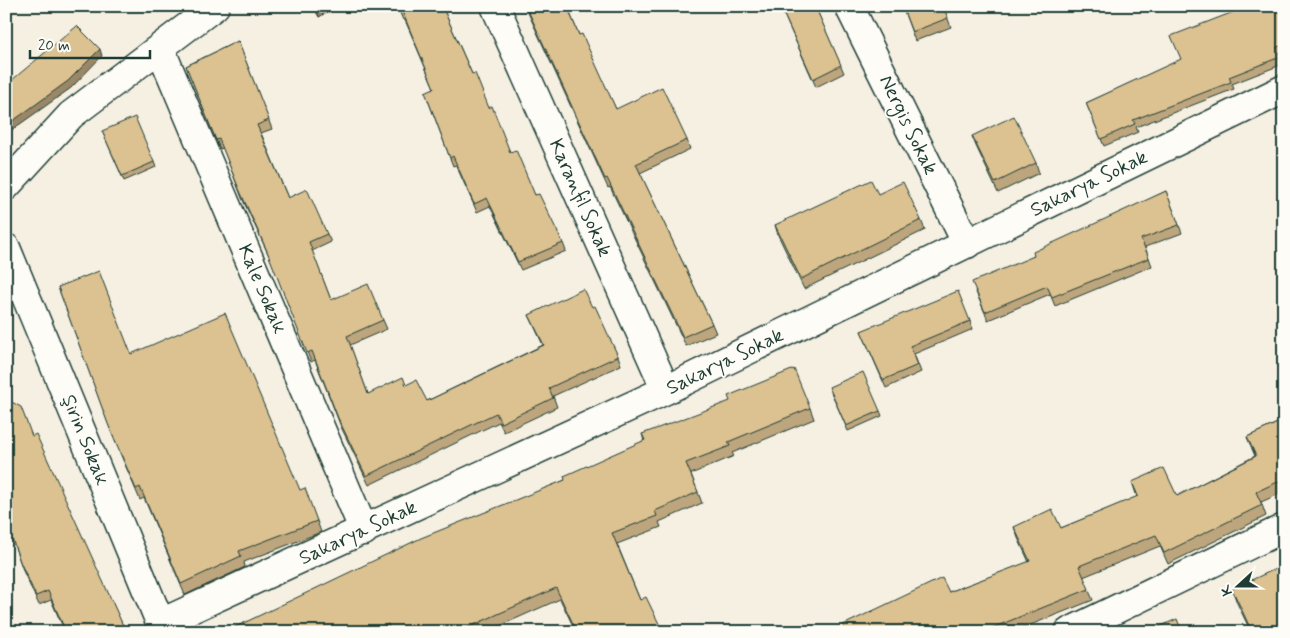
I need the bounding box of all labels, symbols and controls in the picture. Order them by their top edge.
scale bar [30,28,150,60]
text: 20 m [38,36,70,56]
street label: Nergis Sokak [871,71,944,180]
street label: Karanfil Sokak [542,135,618,261]
street label: Sakarya Sokak [1026,144,1152,224]
street label: Kale Sokak [231,240,293,338]
street label: Sakarya Sokak [662,322,788,402]
street label: Şirin Sokak [55,391,115,489]
street label: Sakarya Sokak [295,494,421,572]
north arrow [1212,560,1262,610]
text: K [1216,581,1237,598]

